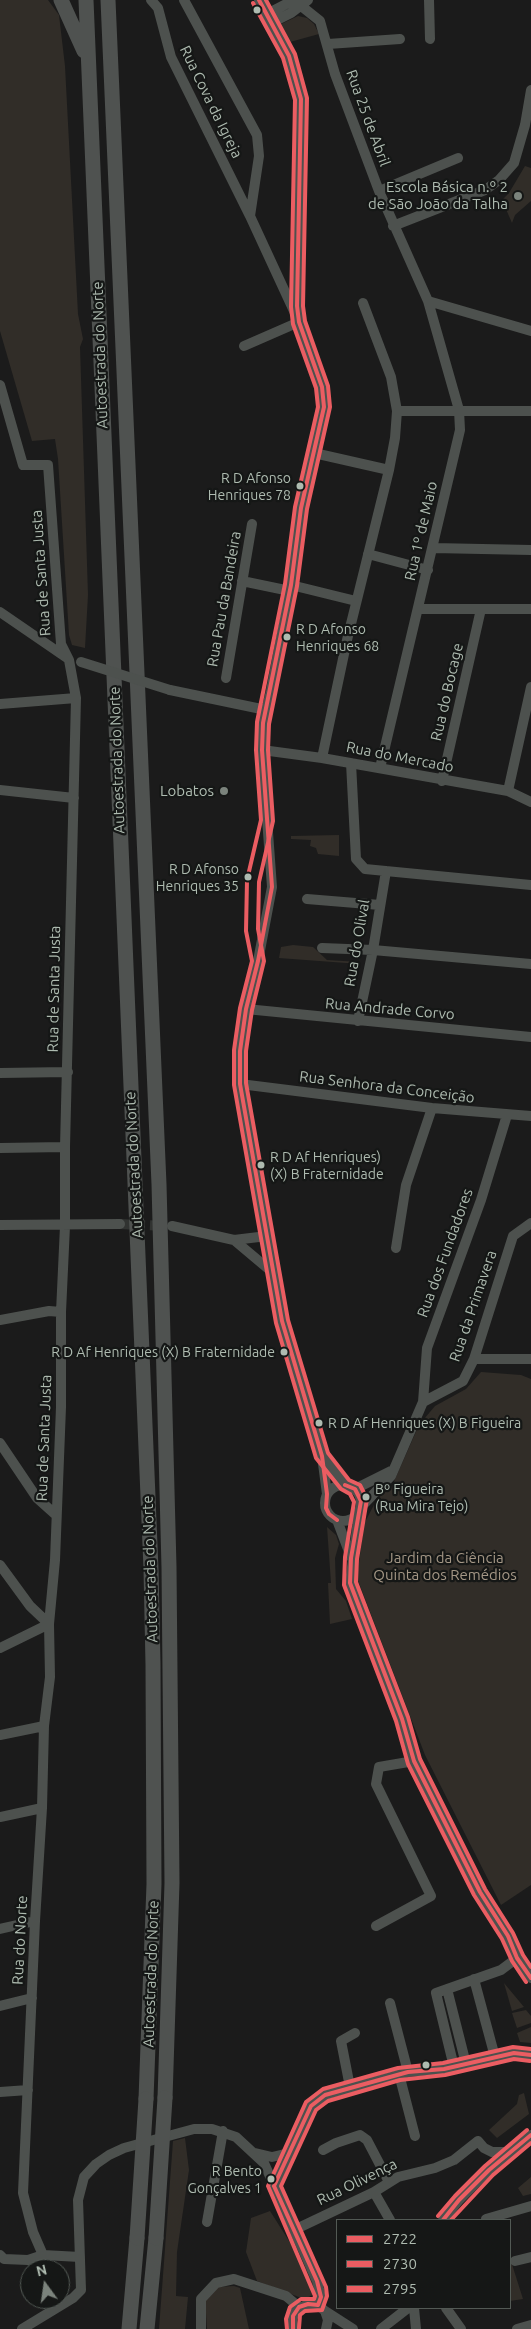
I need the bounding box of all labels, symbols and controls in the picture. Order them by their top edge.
unlabelled marker [252,5,262,15]
street label: Rua Cova da Igreja [176,43,246,161]
street label: Rua 25 de Abril [342,67,394,169]
place label: Escola Básica n.º 2 de São João da Talha [368,178,508,213]
marker: Escola Básica n.º 2 de São João da Talha [512,190,524,202]
street label: Autoestrada do Norte [88,281,112,429]
place label: R D Afonso Henriques 78 [208,470,291,502]
street label: Rua 1º de Maio [401,480,441,582]
marker: R D Afonso Henriques 78 [295,481,305,491]
street label: Rua de Santa Justa [28,509,54,637]
street label: Rua Pau da Bandeira [203,530,245,668]
place label: R D Afonso Henriques 68 [296,621,379,654]
marker: R D Afonso Henriques 68 [282,632,292,642]
street label: Rua do Bocage [427,641,467,743]
street label: Autoestrada do Norte [105,686,129,834]
street label: Rua do Mercado [345,738,455,776]
place label: Lobatos [160,782,214,800]
marker: Lobatos [218,785,230,797]
place label: R D Afonso Henriques 35 [156,861,239,894]
marker: R D Afonso Henriques 35 [243,872,253,882]
street label: Rua do Olival [340,898,374,988]
street label: Rua de Santa Justa [44,925,64,1053]
street label: Rua Andrade Corvo [324,994,456,1024]
street label: Rua Senhora da Conceição [298,1067,476,1107]
street label: Autoestrada do Norte [121,1091,147,1239]
place label: R D Af Henriques) (X) B Fraternidade [270,1149,384,1182]
marker: R D Af Henriques) (X) B Fraternidade [256,1160,266,1170]
street label: Rua dos Fundadores [413,1186,477,1320]
street label: Rua da Primavera [445,1248,501,1364]
place label: R D Af Henriques (X) B Fraternidade [51,1344,275,1360]
marker: R D Af Henriques (X) B Fraternidade [279,1347,289,1357]
street label: Rua de Santa Justa [33,1374,55,1502]
place label: R D Af Henriques (X) B Figueira [328,1415,521,1431]
marker: R D Af Henriques (X) B Figueira [314,1418,324,1428]
place label: Bº Figueira (Rua Mira Tejo) [375,1481,468,1514]
marker: Bº Figueira (Rua Mira Tejo) [361,1492,371,1502]
street label: Autoestrada do Norte [138,1495,162,1643]
park label: Jardim da Ciência Quinta dos Remédios [373,1549,517,1584]
street label: Rua do Norte [9,1895,31,1985]
street label: Autoestrada do Norte [139,1900,163,2048]
unlabelled marker [421,2060,431,2070]
street label: Rua Olivença [314,2155,400,2209]
place label: R Bento Gonçalves 1 [188,2163,262,2196]
marker: R Bento Gonçalves 1 [266,2174,276,2184]
legend [336,2219,511,2309]
text: 2722 [383,2230,417,2247]
text: 2730 [383,2255,417,2272]
north arrow [20,2259,70,2309]
text: N [35,2261,49,2279]
text: 2795 [383,2280,417,2297]

